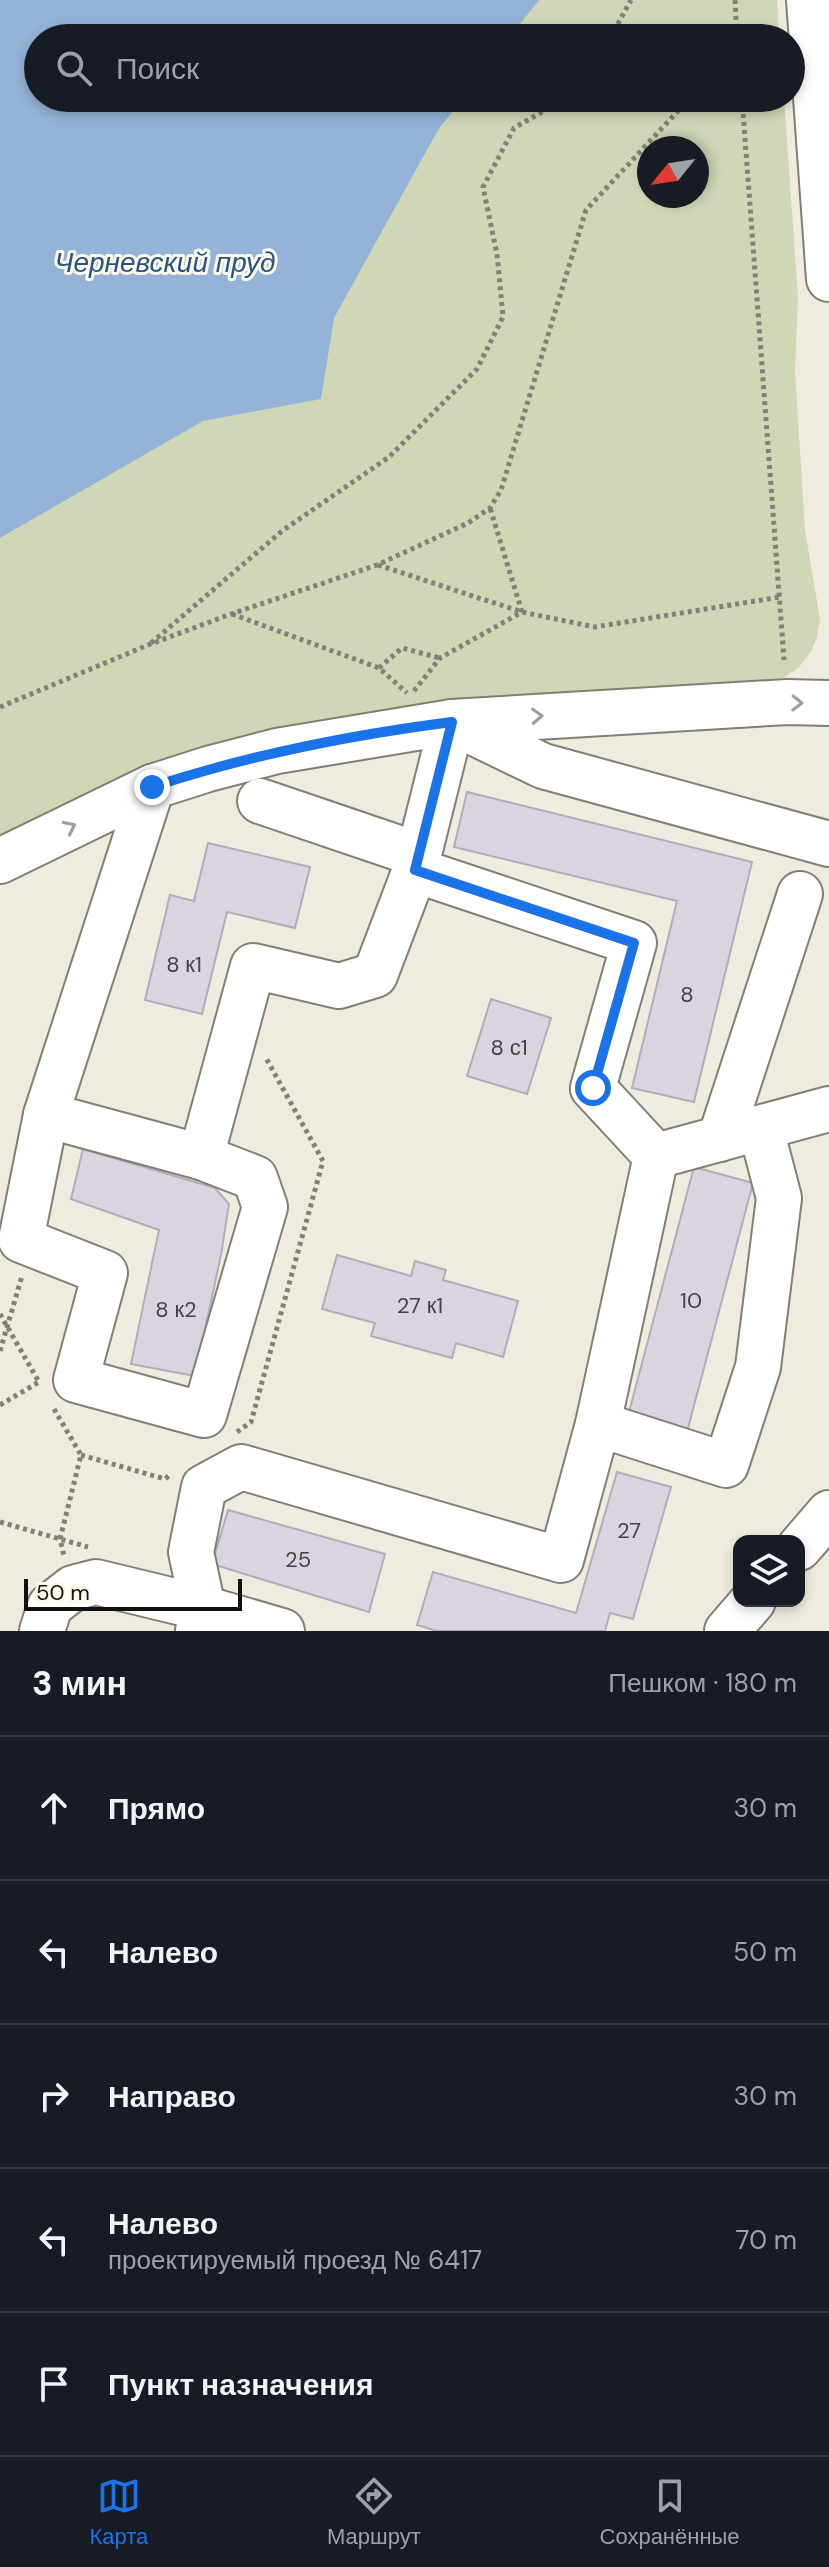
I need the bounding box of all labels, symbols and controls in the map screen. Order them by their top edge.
search box [24,24,805,112]
icon: search [52,46,96,90]
text: Поиск [116,49,199,88]
north arrow [637,136,709,208]
water label: Черневский пруд [55,244,275,281]
one-way arrow [791,694,804,711]
one-way arrow [531,708,544,725]
route end [134,769,170,805]
one-way arrow [62,821,76,837]
house number: 8 к1 [166,950,202,979]
house number: 8 [680,980,694,1009]
house number: 8 с1 [490,1033,528,1062]
route start [575,1070,611,1106]
house number: 10 [680,1286,702,1315]
house number: 27 к1 [397,1291,443,1320]
house number: 8 к2 [155,1295,197,1324]
house number: 27 [617,1516,641,1545]
map controls [733,1535,805,1607]
button: layers [733,1535,805,1607]
house number: 25 [285,1545,311,1574]
scale bar [24,1575,242,1611]
text: 50 m [36,1578,90,1607]
text: 3 мин [32,1661,127,1706]
text: Пешком · 180 m [608,1666,797,1700]
icon: ahead [32,1786,76,1830]
text: Прямо [108,1789,205,1828]
text: 30 m [734,1791,797,1825]
icon: left [32,1930,76,1974]
text: Налево [108,1933,218,1972]
text: 50 m [733,1935,797,1969]
icon: right [32,2074,76,2118]
text: Направо [108,2077,236,2116]
text: 30 m [734,2079,797,2113]
text: Налево [108,2204,218,2243]
icon: left [32,2218,76,2262]
text: 70 m [736,2223,797,2257]
text: проектируемый проезд № 6417 [108,2243,482,2277]
icon: arrive [32,2362,76,2406]
text: Пункт назначения [108,2365,373,2404]
tab: Карта [89,2474,148,2551]
tab: Маршрут [327,2474,421,2551]
tab: Сохранённые [600,2474,740,2551]

